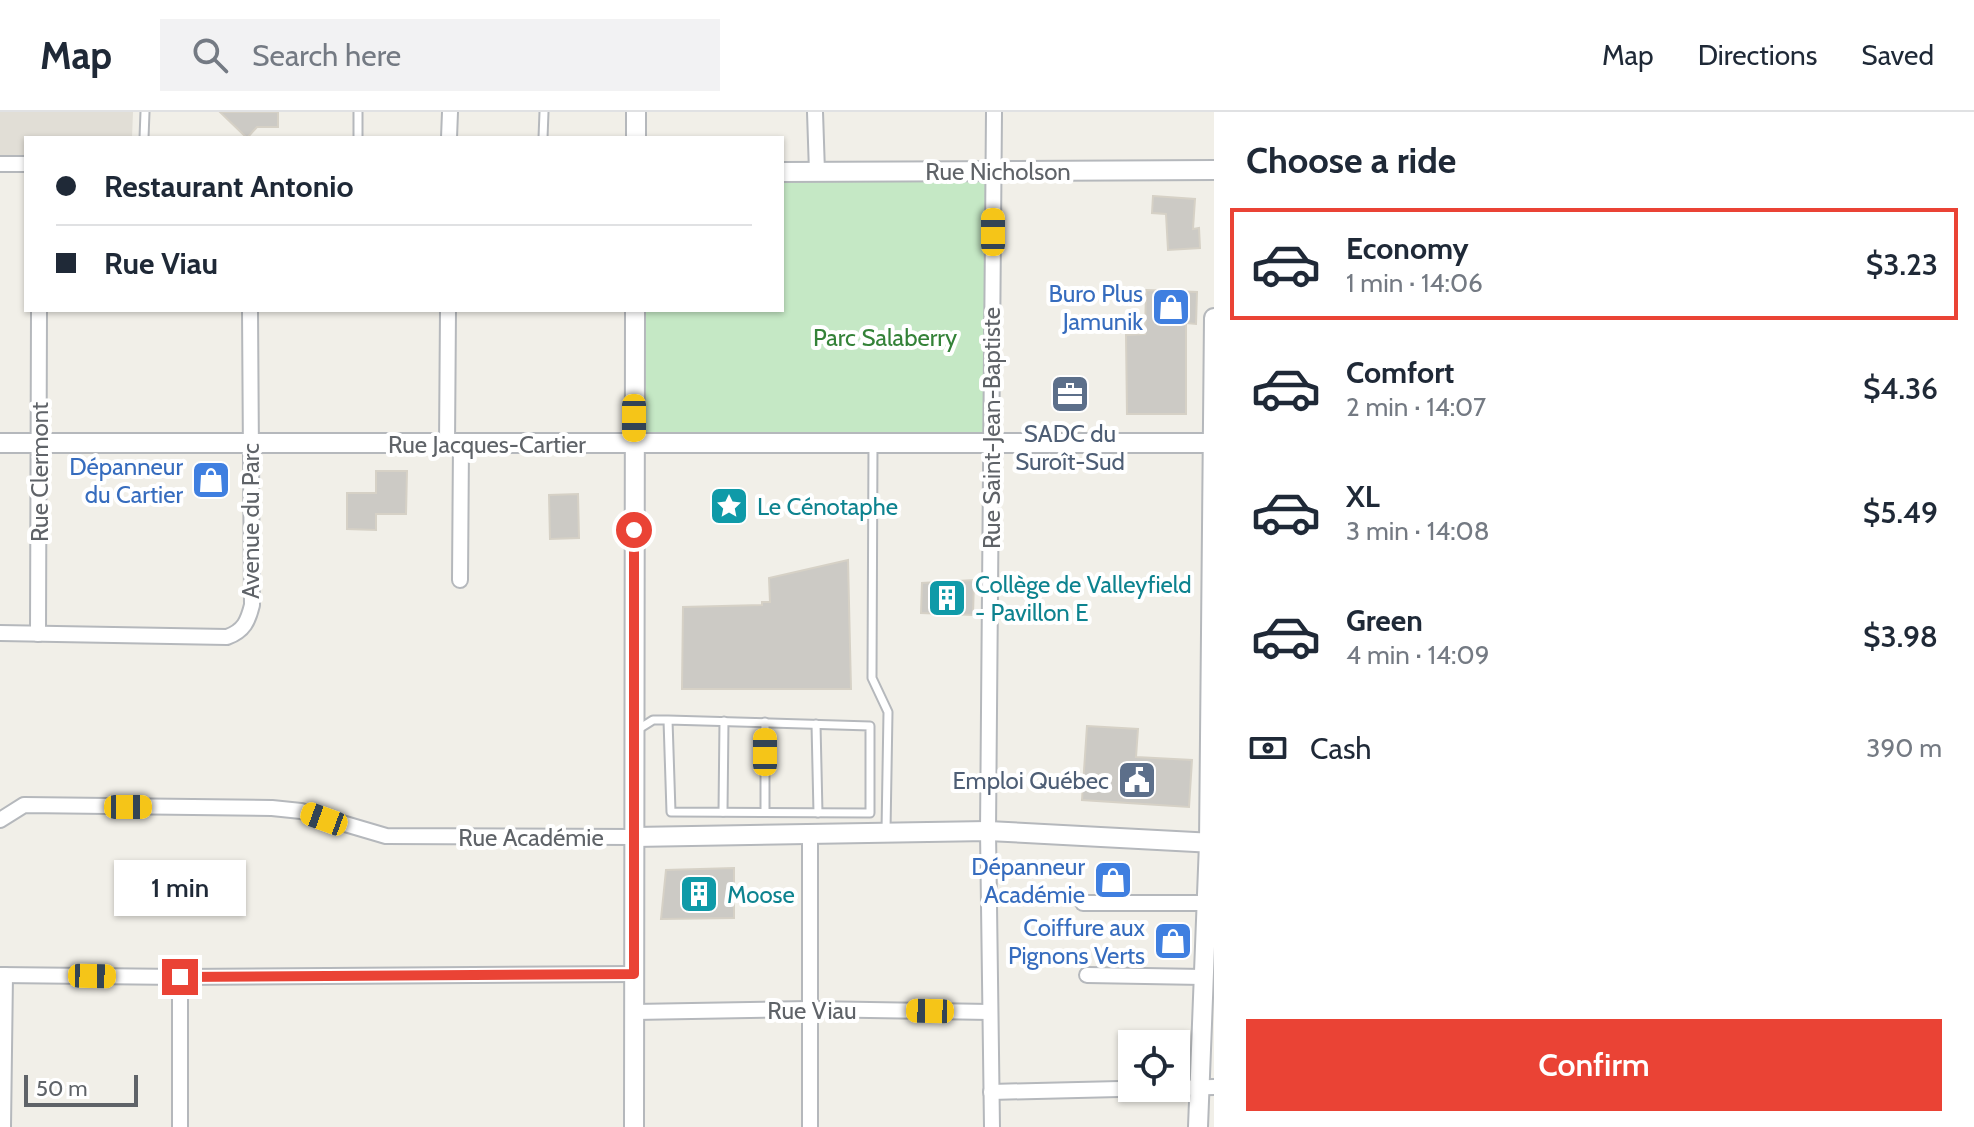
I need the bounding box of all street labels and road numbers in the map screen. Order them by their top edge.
street label: Rue Nicholson [925,157,1071,186]
street label: Rue Saint-Jean-Baptiste [977,307,1006,549]
street label: Rue Clermont [25,402,54,542]
street label: Rue Jacques-Cartier [388,430,586,459]
street label: Avenue du Parc [236,443,265,599]
street label: Rue Académie [458,823,604,852]
street label: Rue Viau [767,996,857,1025]

